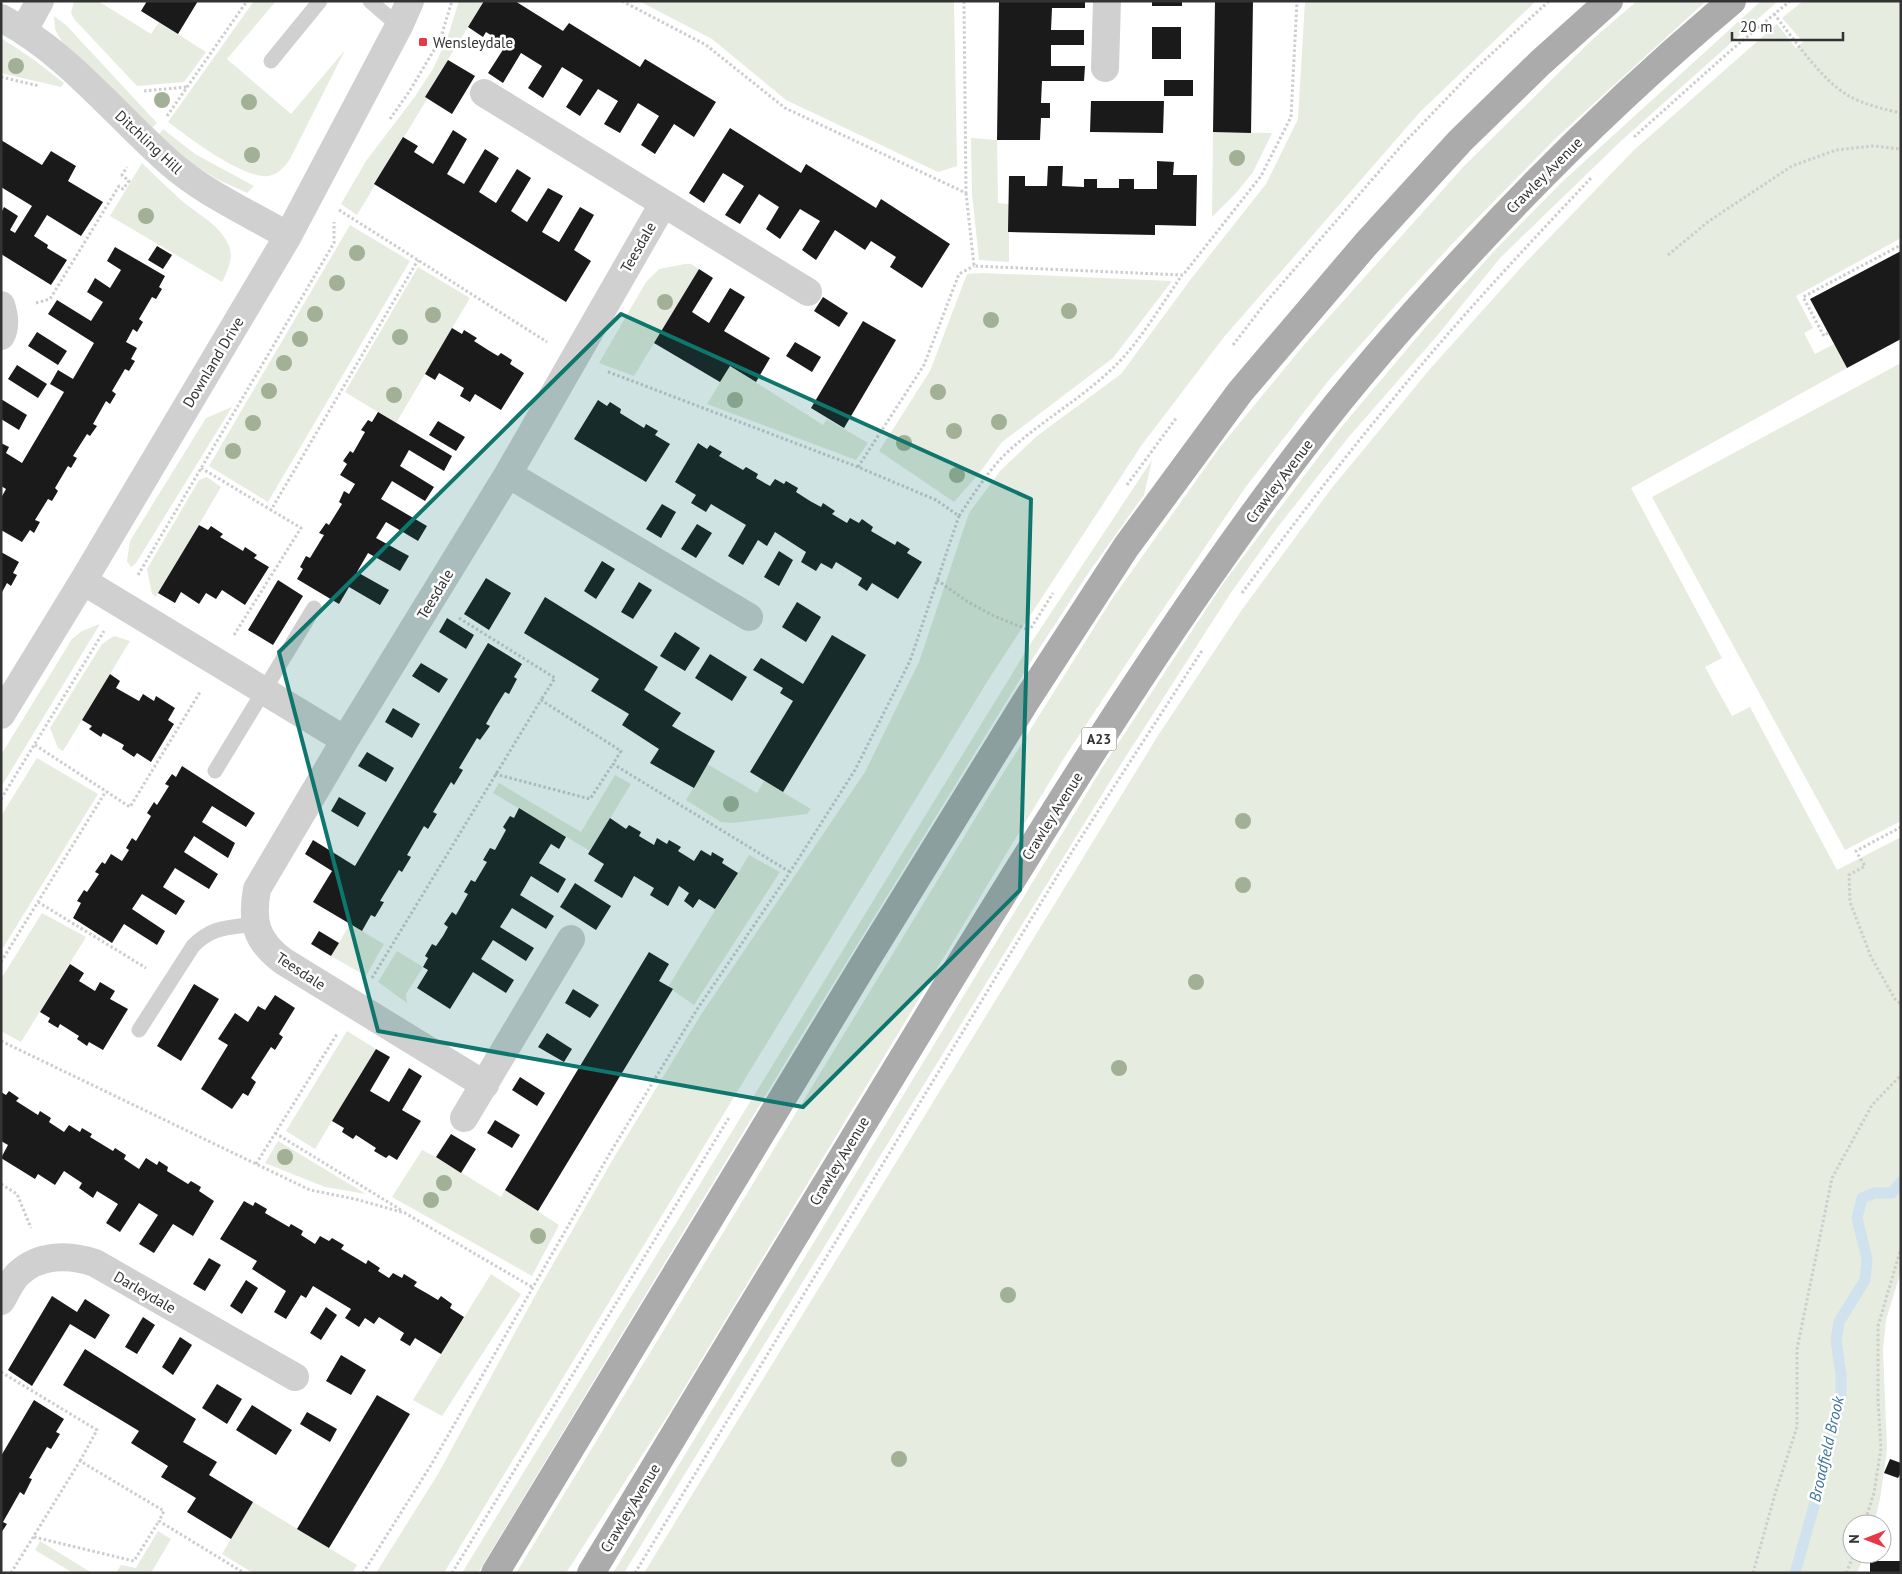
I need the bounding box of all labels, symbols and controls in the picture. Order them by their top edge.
scale bar [1732,10,1843,42]
text: 20 m [1740,17,1773,36]
place label: Wensleydale [433,33,513,52]
marker: Wensleydale [417,36,429,48]
street label: Ditchling Hill [111,106,187,178]
street label: Crawley Avenue [1502,133,1586,217]
street label: Teesdale [616,218,660,276]
street label: Downland Drive [178,313,248,411]
street label: Crawley Avenue [1241,435,1317,527]
street label: Teesdale [413,565,457,623]
road number: A23 [1082,728,1116,751]
street label: Crawley Avenue [1017,768,1087,864]
street label: Teesdale [273,948,329,994]
street label: Crawley Avenue [805,1113,873,1209]
street label: Darleydale [111,1267,179,1317]
water label: Broadfield Brook [1804,1394,1848,1504]
street label: Crawley Avenue [596,1460,664,1556]
north arrow [1842,1514,1892,1564]
text: N [1845,1534,1863,1544]

